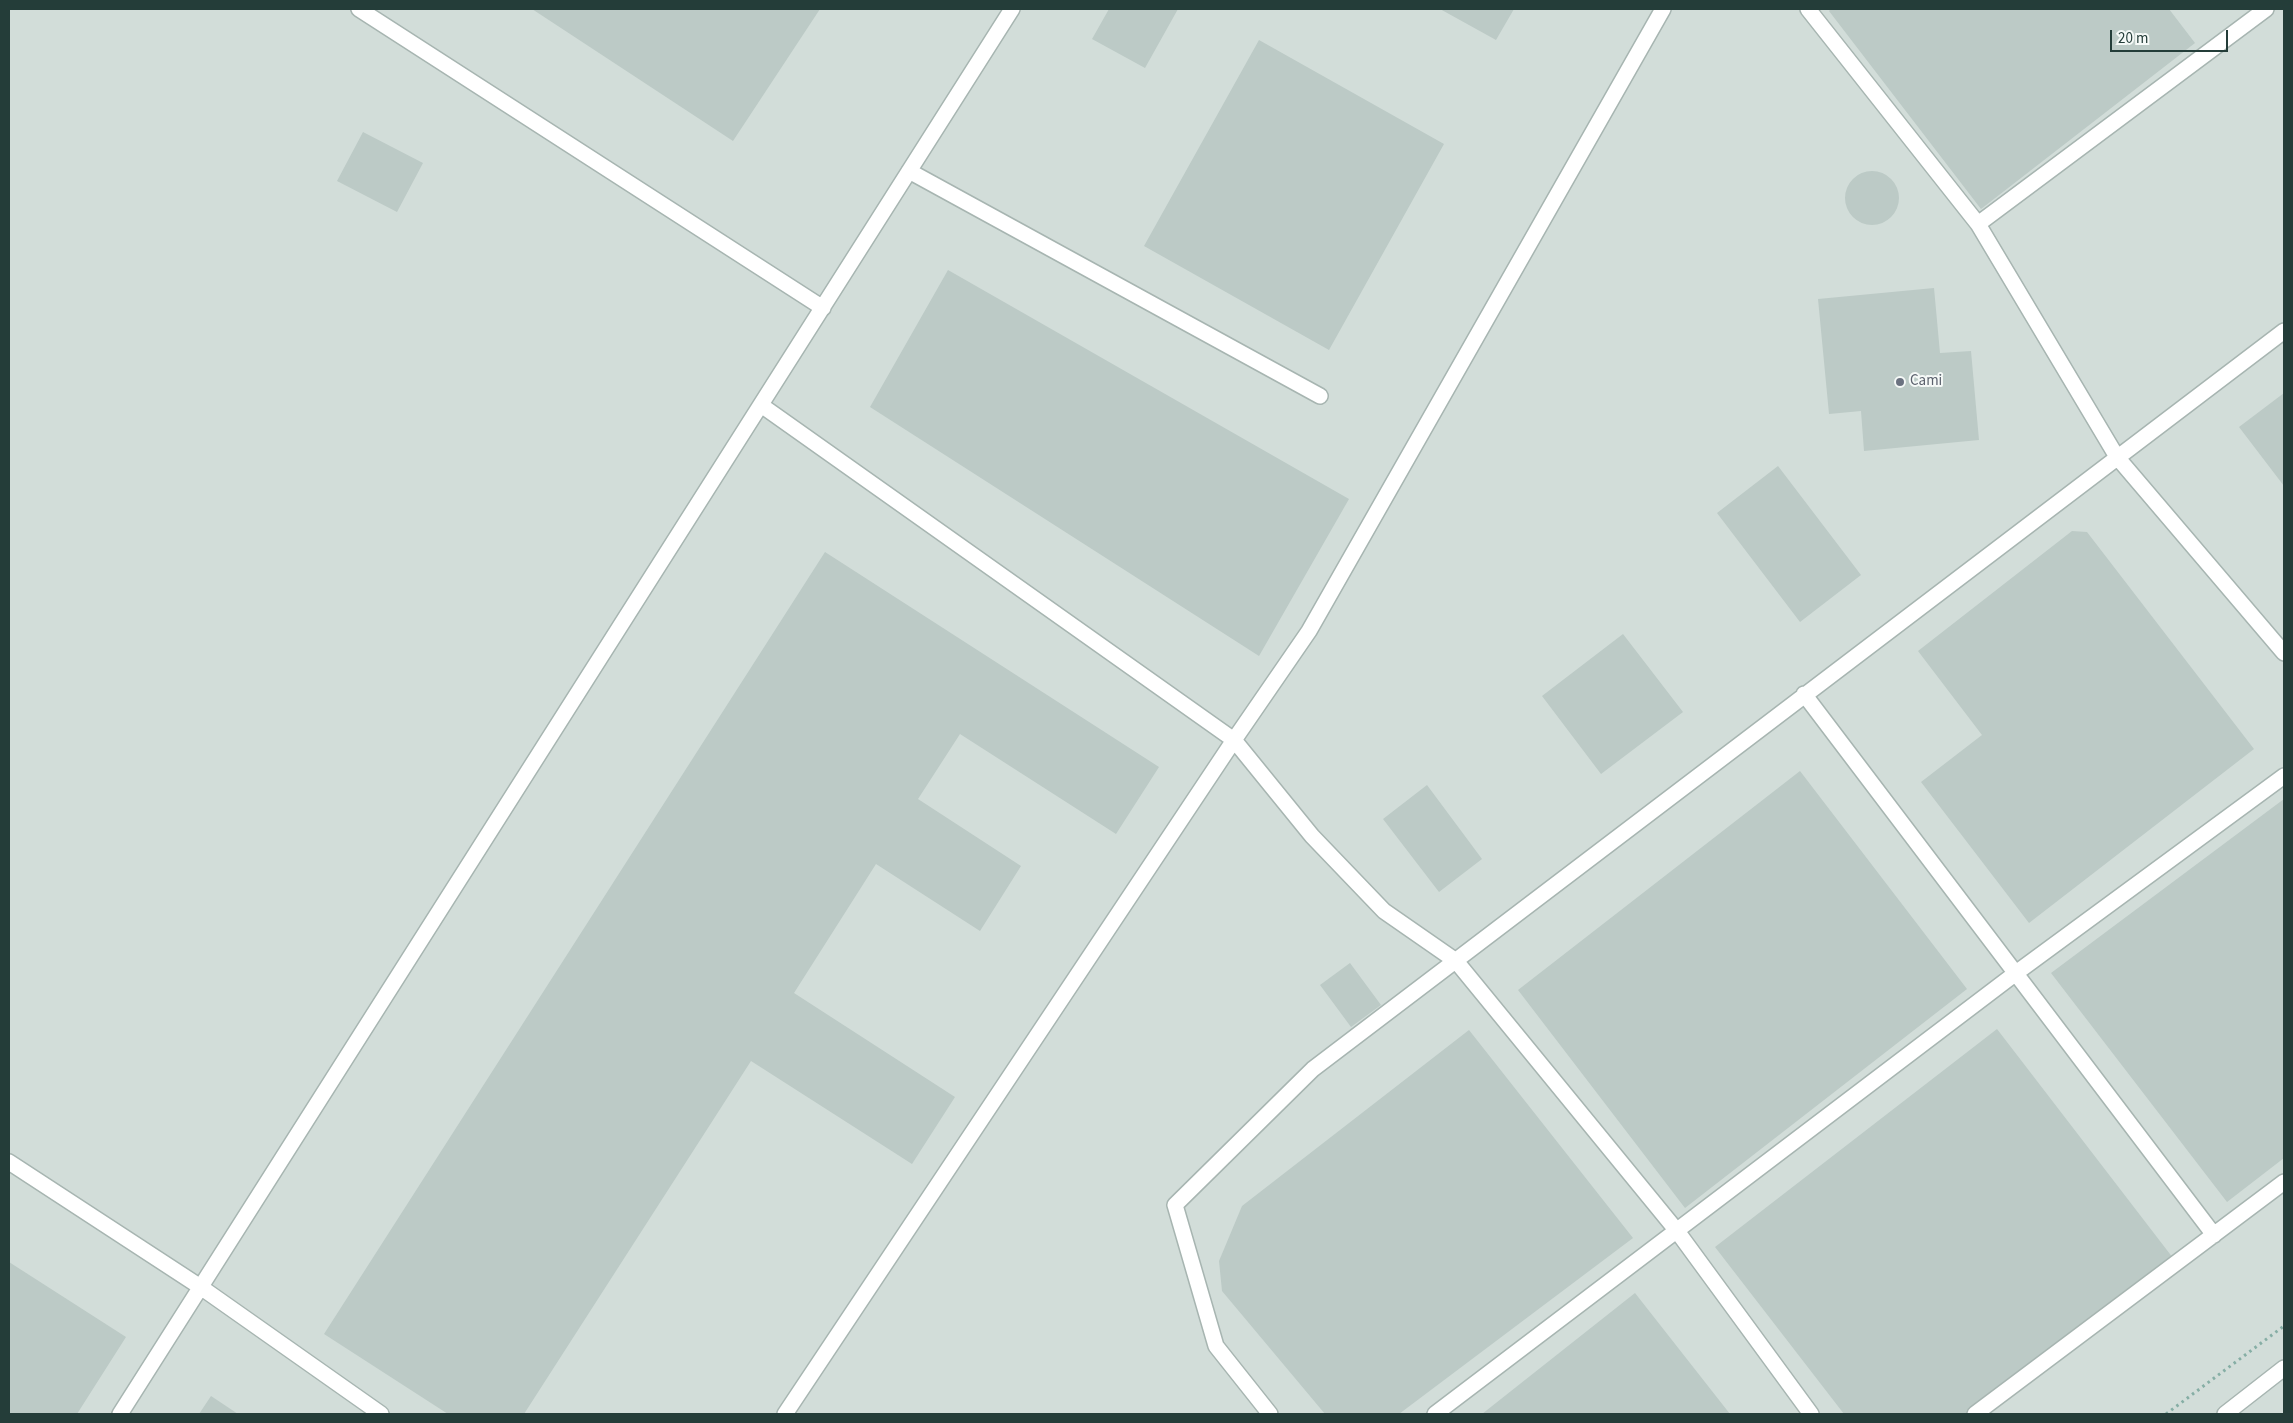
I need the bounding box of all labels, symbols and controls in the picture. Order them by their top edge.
scale bar [2113,20,2230,52]
text: 20 m [2118,28,2148,49]
place label: Cami [1910,373,1942,391]
marker: Cami [1894,376,1906,388]

